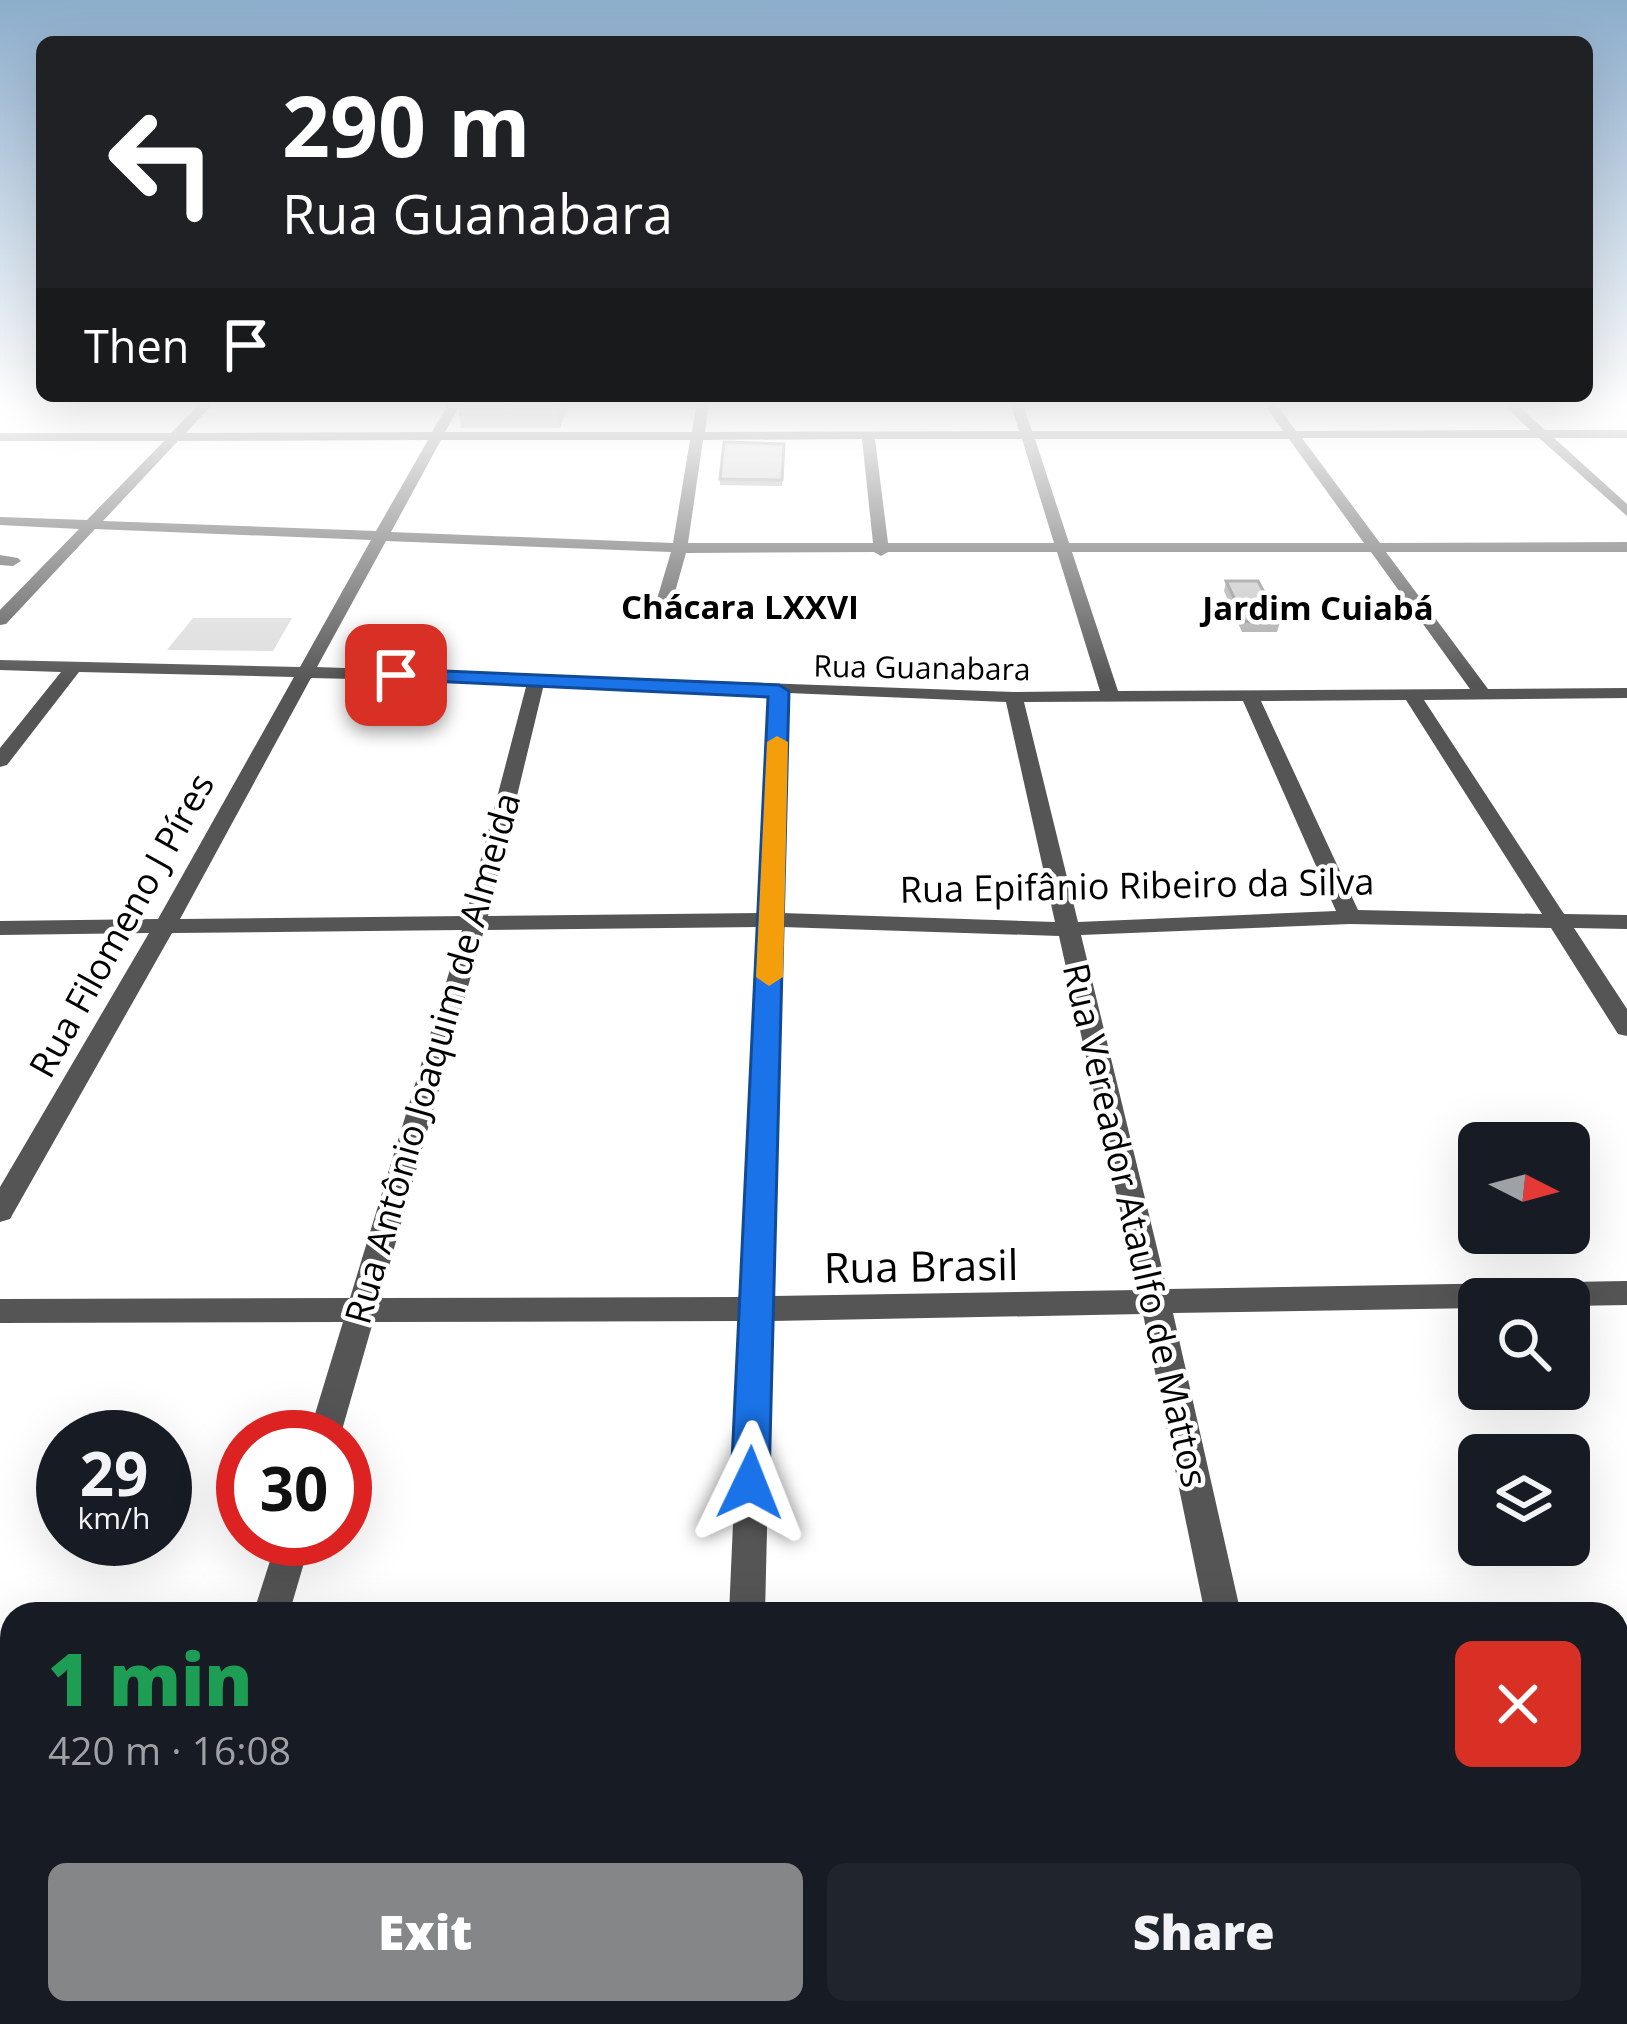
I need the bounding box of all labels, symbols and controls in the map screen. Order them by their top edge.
text: 290 m [282,67,530,182]
icon: left [84,84,240,240]
text: Rua Guanabara [282,176,673,250]
icon: arrive [213,312,279,378]
text: Then [84,315,189,376]
district label: Chácara LXXVI [621,584,859,629]
district label: Jardim Cuiabá [1199,585,1434,630]
pin [345,624,447,726]
icon: arrive [363,642,429,708]
street label: Rua Guanabara [813,645,1031,689]
street label: Rua Filomeno J Píres [17,764,225,1086]
street label: Rua Antônio Joaquim de Almeida [333,787,531,1329]
street label: Rua Epifânio Ribeiro da Silva [899,856,1375,914]
street label: Rua Vereador Ataulfo de Mattos [1052,958,1220,1492]
north arrow [1458,1122,1590,1254]
map controls [1458,1122,1590,1566]
street label: Rua Brasil [823,1235,1019,1295]
button: search [1458,1278,1590,1410]
speed limit sign: 30 [216,1410,372,1566]
position arrow [687,1420,813,1546]
text: 29 [80,1432,148,1514]
button: layers [1458,1434,1590,1566]
text: km/h [78,1497,150,1538]
text: 1 min [48,1629,253,1727]
button: close [1455,1641,1581,1767]
text: 420 m · 16:08 [48,1723,291,1776]
button: Exit [48,1863,803,2001]
button: Share [827,1863,1581,2001]

